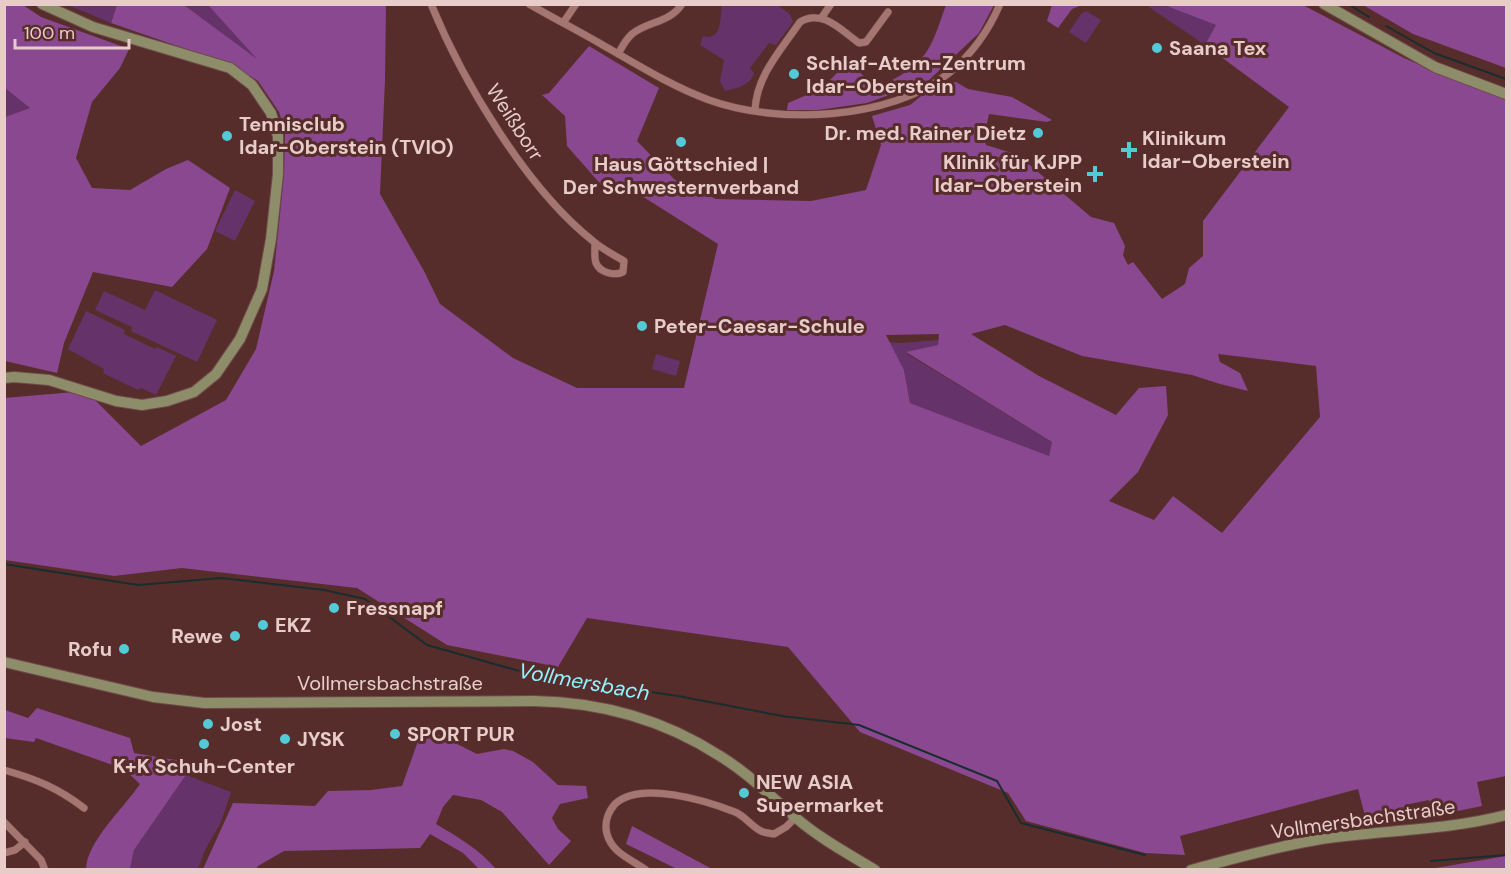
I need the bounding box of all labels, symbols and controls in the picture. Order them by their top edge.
scale bar [15,12,129,50]
text: 100 m [24,21,75,45]
place label: Saana Tex [1169,35,1267,61]
marker: Saana Tex [1150,41,1164,55]
place label: Schlaf-Atem-Zentrum Idar-Oberstein [806,50,1026,99]
marker: Schlaf-Atem-Zentrum Idar-Oberstein [787,67,801,81]
street label: Weißborr [480,78,550,166]
place label: Tennisclub Idar-Oberstein (TVIO) [239,111,454,160]
place label: Dr. med. Rainer Dietz [824,120,1026,146]
place label: Klinikum Idar-Oberstein [1142,125,1290,174]
marker: Dr. med. Rainer Dietz [1031,126,1045,140]
marker: Tennisclub Idar-Oberstein (TVIO) [220,129,234,143]
marker: Haus Göttschied | Der Schwesternverband [674,135,688,149]
marker: Klinikum Idar-Oberstein [1120,141,1138,159]
place label: Klinik für KJPP Idar-Oberstein [934,149,1082,198]
place label: Haus Göttschied | Der Schwesternverband [563,151,799,200]
marker: Klinik für KJPP Idar-Oberstein [1086,165,1104,183]
place label: Peter-Caesar-Schule [654,313,865,339]
marker: Peter-Caesar-Schule [635,319,649,333]
place label: Fressnapf [346,595,443,621]
marker: Fressnapf [327,601,341,615]
place label: EKZ [275,612,311,638]
marker: EKZ [256,618,270,632]
place label: Rewe [171,623,223,649]
marker: Rewe [228,629,242,643]
place label: Rofu [68,636,112,662]
marker: Rofu [117,642,131,656]
water label: Vollmersbach [516,657,652,707]
street label: Vollmersbachstraße [297,670,483,696]
place label: Jost [220,711,262,737]
marker: Jost [201,717,215,731]
place label: SPORT PUR [407,721,515,747]
place label: JYSK [297,726,345,752]
marker: SPORT PUR [388,727,402,741]
marker: JYSK [278,732,292,746]
marker: K+K Schuh-Center [197,737,211,751]
place label: K+K Schuh-Center [113,753,295,779]
place label: NEW ASIA Supermarket [756,769,884,818]
marker: NEW ASIA Supermarket [737,786,751,800]
street label: Vollmersbachstraße [1269,793,1457,845]

